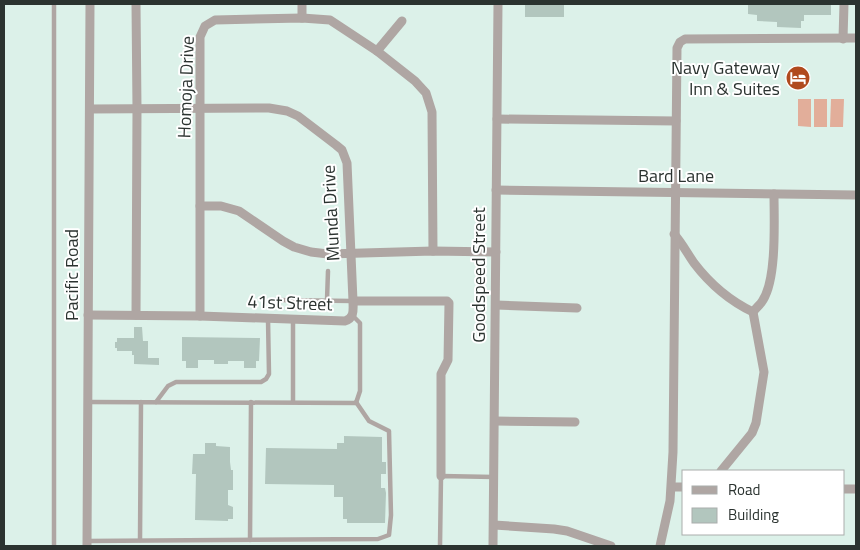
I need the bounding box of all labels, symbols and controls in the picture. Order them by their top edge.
street label: Homoja Drive [170,35,201,139]
place label: Navy Gateway Inn & Suites [671,54,780,102]
hotel icon: Navy Gateway Inn & Suites [785,65,811,91]
street label: Bard Lane [638,162,714,189]
street label: Munda Drive [315,164,347,262]
street label: Goodspeed Street [465,207,492,343]
street label: Pacific Road [58,229,85,321]
street label: 41st Street [247,288,334,318]
legend [682,470,845,535]
text: Road [728,478,760,501]
text: Building [728,503,779,526]

